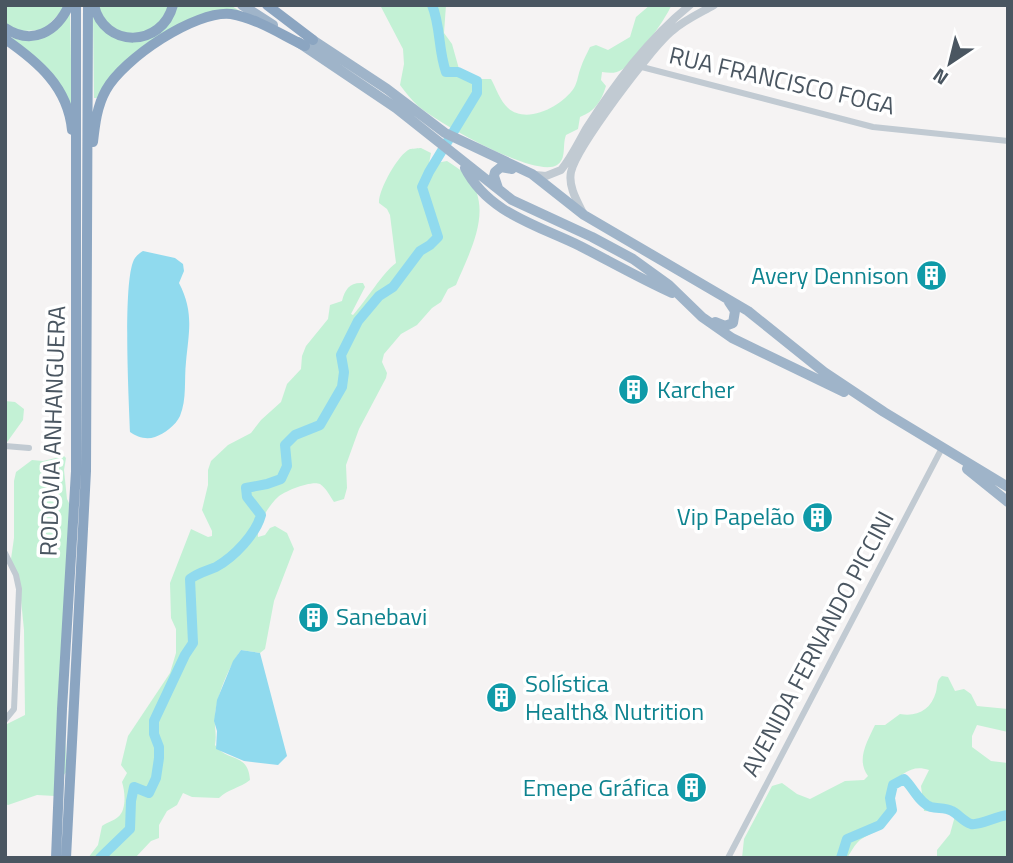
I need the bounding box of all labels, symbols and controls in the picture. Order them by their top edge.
north arrow [915,28,985,98]
street label: RUA FRANCISCO FOGA [666,37,899,124]
text: N [926,62,954,93]
place label: Avery Dennison [751,257,909,293]
building icon: Avery Dennison [915,259,949,293]
street label: RODOVIA ANHANGUERA [30,305,74,557]
place label: Karcher [657,371,735,407]
building icon: Karcher [617,373,651,407]
place label: Vip Papelão [677,498,795,534]
building icon: Vip Papelão [801,500,835,534]
street label: AVENIDA FERNANDO PICCINI [732,504,902,783]
place label: Sanebavi [336,598,427,634]
building icon: Sanebavi [296,600,330,634]
place label: Solística Health& Nutrition [525,665,704,729]
building icon: Solística Health& Nutrition [485,681,519,715]
place label: Emepe Gráfica [523,769,669,805]
building icon: Emepe Gráfica [675,771,709,805]

